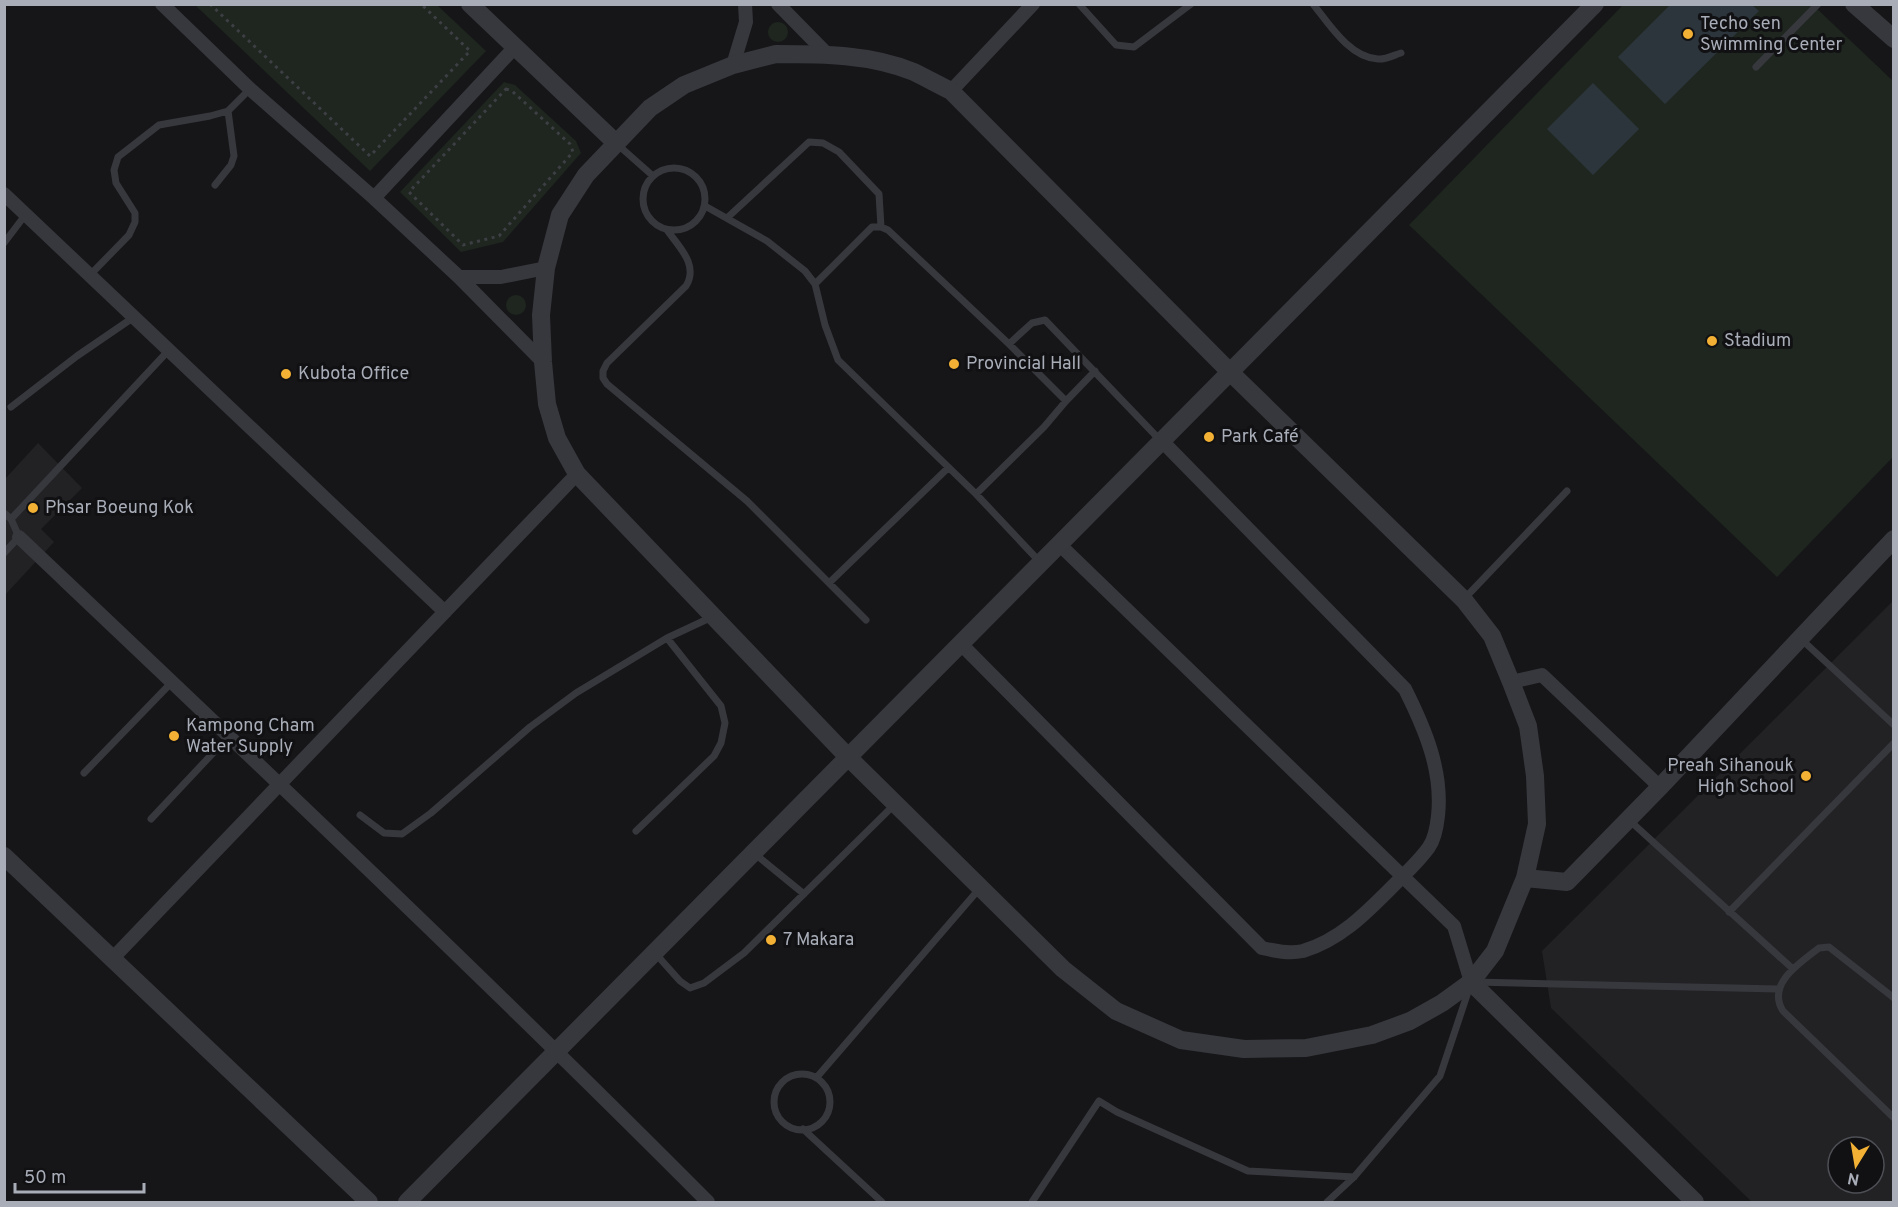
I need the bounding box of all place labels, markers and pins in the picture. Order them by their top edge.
place label: Techo sen Swimming Center [1700,13,1843,57]
marker: Techo sen Swimming Center [1681,27,1695,41]
place label: Stadium [1724,330,1791,353]
marker: Stadium [1705,334,1719,348]
place label: Provincial Hall [966,353,1081,376]
marker: Provincial Hall [947,357,961,371]
place label: Kubota Office [298,363,409,386]
marker: Kubota Office [279,367,293,381]
place label: Park Café [1221,426,1299,449]
marker: Park Café [1202,430,1216,444]
place label: Phsar Boeung Kok [45,497,194,520]
marker: Phsar Boeung Kok [26,501,40,515]
place label: Kampong Cham Water Supply [186,715,315,759]
marker: Kampong Cham Water Supply [167,729,181,743]
place label: Preah Sihanouk High School [1667,755,1794,799]
marker: Preah Sihanouk High School [1799,769,1813,783]
place label: 7 Makara [783,929,854,952]
marker: 7 Makara [764,933,778,947]

